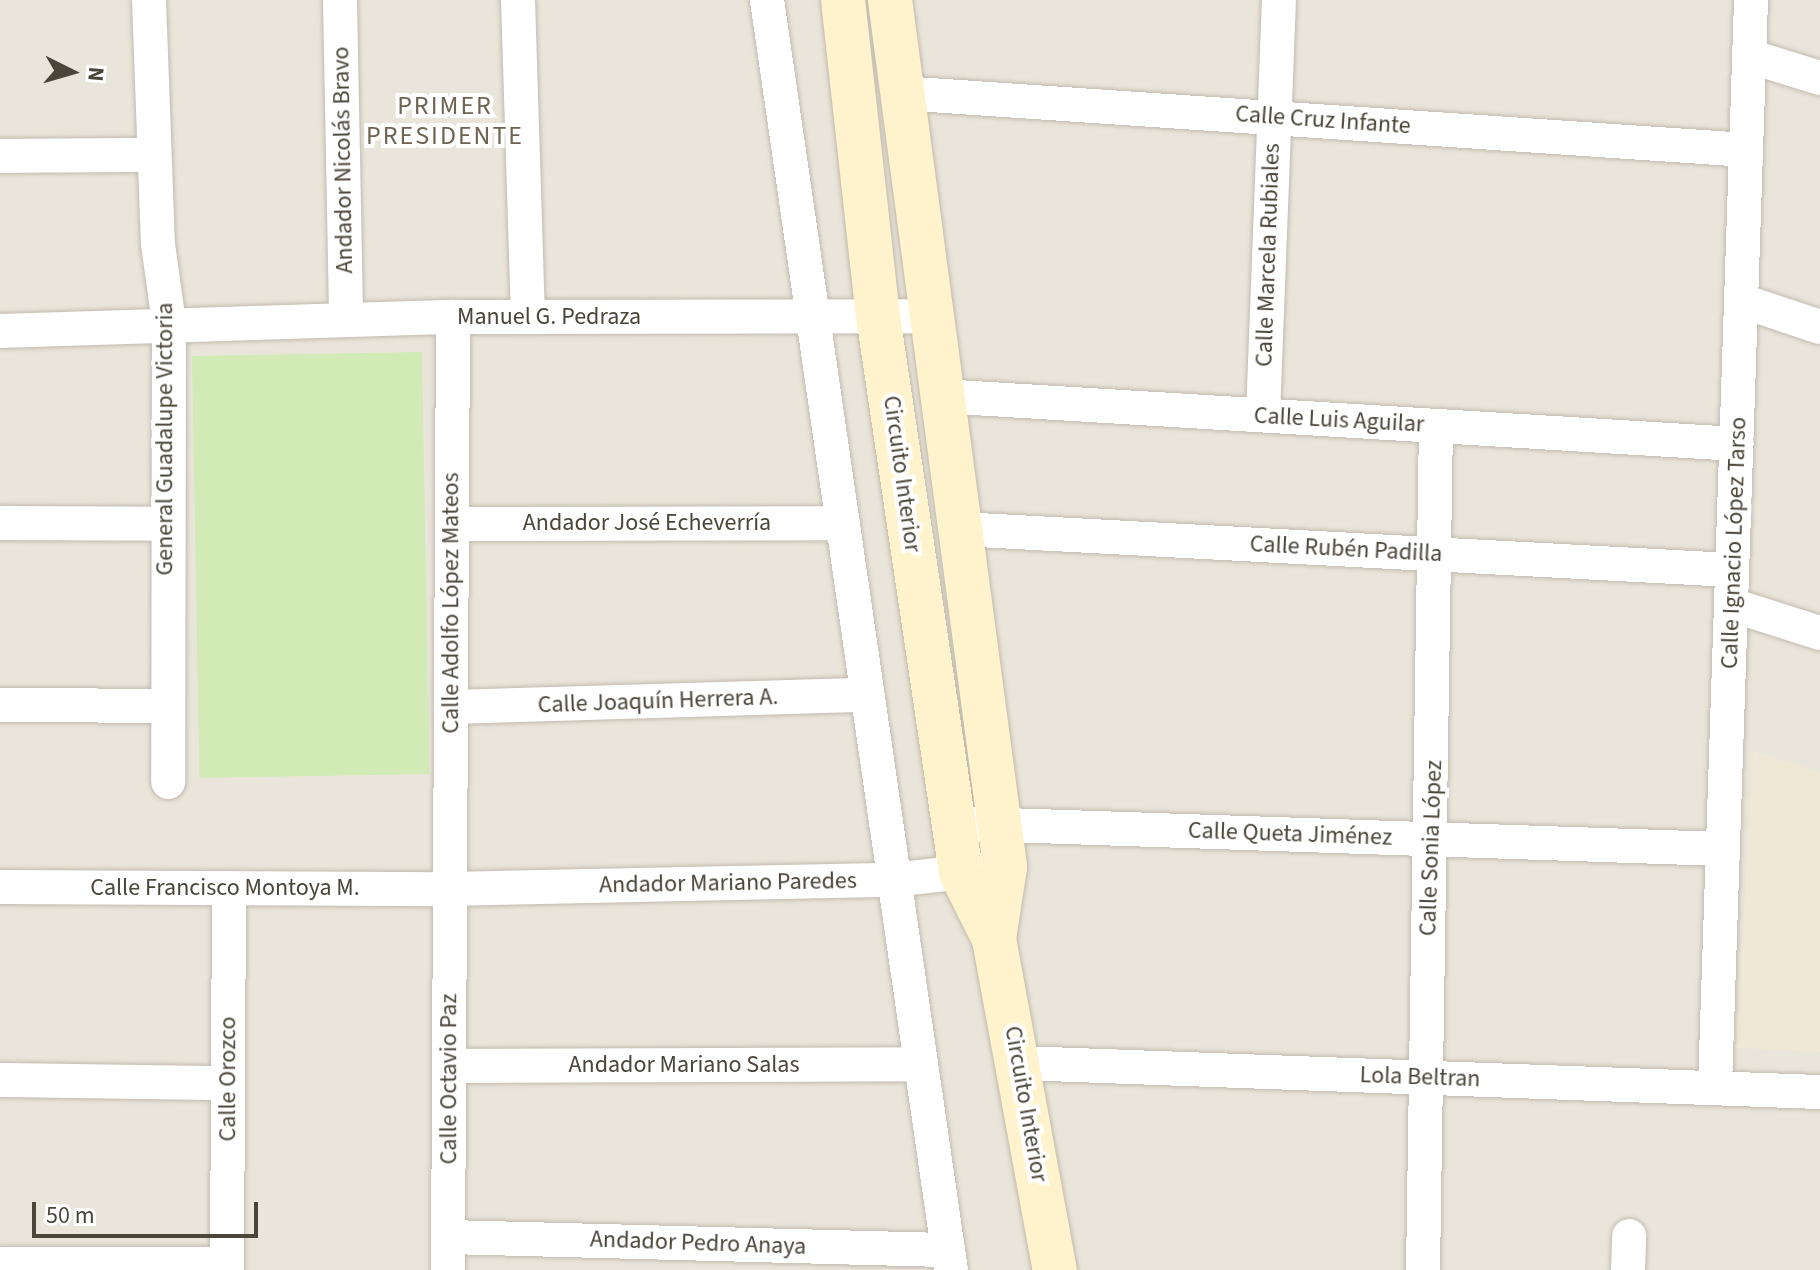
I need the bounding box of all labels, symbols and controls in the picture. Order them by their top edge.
north arrow [32,32,112,112]
street label: Andador Nicolás Bravo [327,46,359,274]
text: N [79,65,112,83]
district label: PRIMER PRESIDENTE [366,90,524,152]
street label: Calle Cruz Infante [1234,100,1412,140]
street label: Calle Marcela Rubiales [1250,143,1286,367]
street label: General Guadalupe Victoria [151,302,179,576]
street label: Manuel G. Pedraza [457,303,641,331]
street label: Circuito Interior [877,394,927,554]
street label: Calle Luis Aguilar [1253,401,1425,439]
street label: Calle Ignacio López Tarso [1715,416,1753,670]
street label: Calle Adolfo López Mateos [437,472,465,734]
street label: Andador José Echeverría [523,509,771,537]
street label: Calle Rubén Padilla [1249,530,1443,568]
street label: Calle Joaquín Herrera A. [537,682,779,720]
street label: Calle Sonia López [1414,759,1448,937]
street label: Calle Queta Jiménez [1187,816,1393,852]
street label: Andador Mariano Paredes [599,866,857,900]
street label: Calle Francisco Montoya M. [90,874,360,902]
street label: Calle Octavio Paz [435,994,463,1164]
street label: Calle Orozco [214,1016,242,1142]
street label: Circuito Interior [998,1024,1054,1184]
street label: Andador Mariano Salas [568,1051,800,1079]
street label: Lola Beltran [1359,1061,1481,1093]
scale bar [36,1186,262,1236]
text: 50 m [46,1198,95,1233]
street label: Andador Pedro Anaya [589,1225,807,1261]

